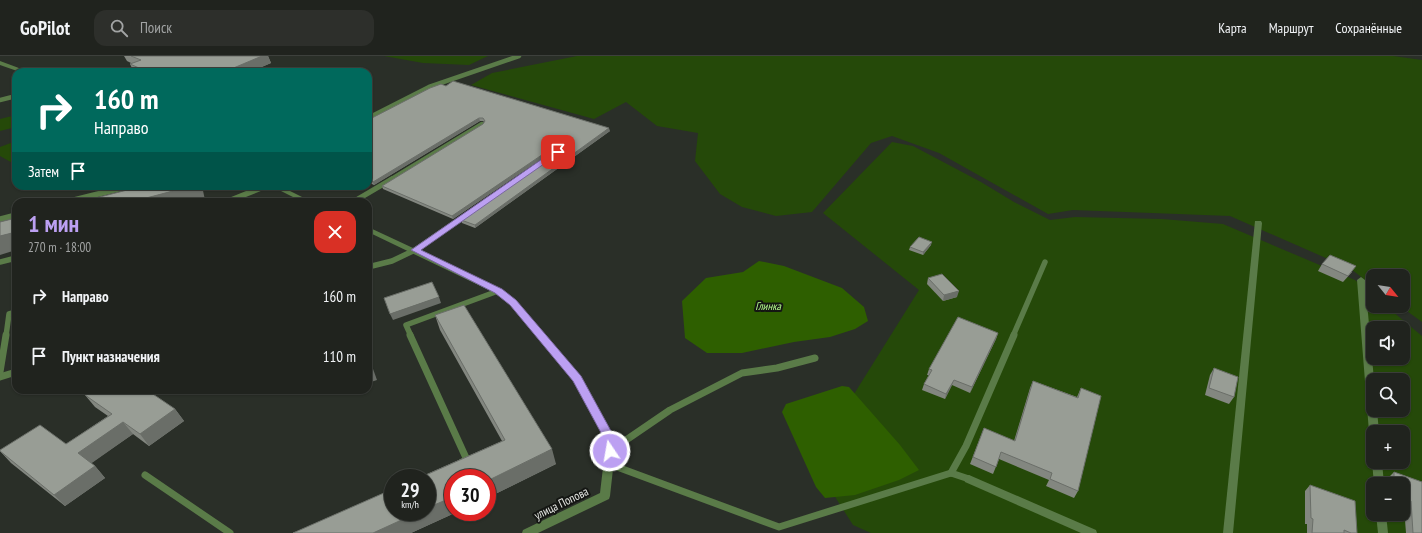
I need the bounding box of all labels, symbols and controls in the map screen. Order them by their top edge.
search box [94,10,374,46]
text: GoPilot [20,16,70,40]
icon: search [108,17,130,39]
text: Поиск [140,18,172,37]
text: Карта [1218,19,1247,37]
text: Маршрут [1269,19,1313,37]
text: Сохранённые [1335,19,1402,37]
text: 160 m [94,80,158,117]
icon: right [28,84,80,136]
text: Направо [94,116,149,139]
pin [541,135,575,169]
icon: arrive [547,141,569,163]
icon: arrive [67,160,89,182]
text: Затем [28,162,59,181]
text: 1 мин [28,208,79,239]
button: close [314,211,356,253]
text: 270 m · 18:00 [28,239,91,256]
north arrow [1366,269,1410,313]
map controls [1366,269,1410,521]
icon: right [28,285,50,307]
text: Направо [62,287,109,306]
text: 160 m [323,287,356,306]
water label: Глинка [755,299,781,313]
button: sound [1366,321,1410,365]
icon: arrive [28,345,50,367]
text: Пункт назначения [62,347,160,366]
text: 110 m [323,347,356,366]
button: search [1366,373,1410,417]
button: + [1366,425,1410,469]
position arrow [589,430,631,472]
speed limit sign: 30 [444,469,496,521]
text: 29 [400,477,420,503]
button: − [1366,477,1410,521]
street label: улица Попова [531,483,591,523]
text: km/h [401,498,419,511]

